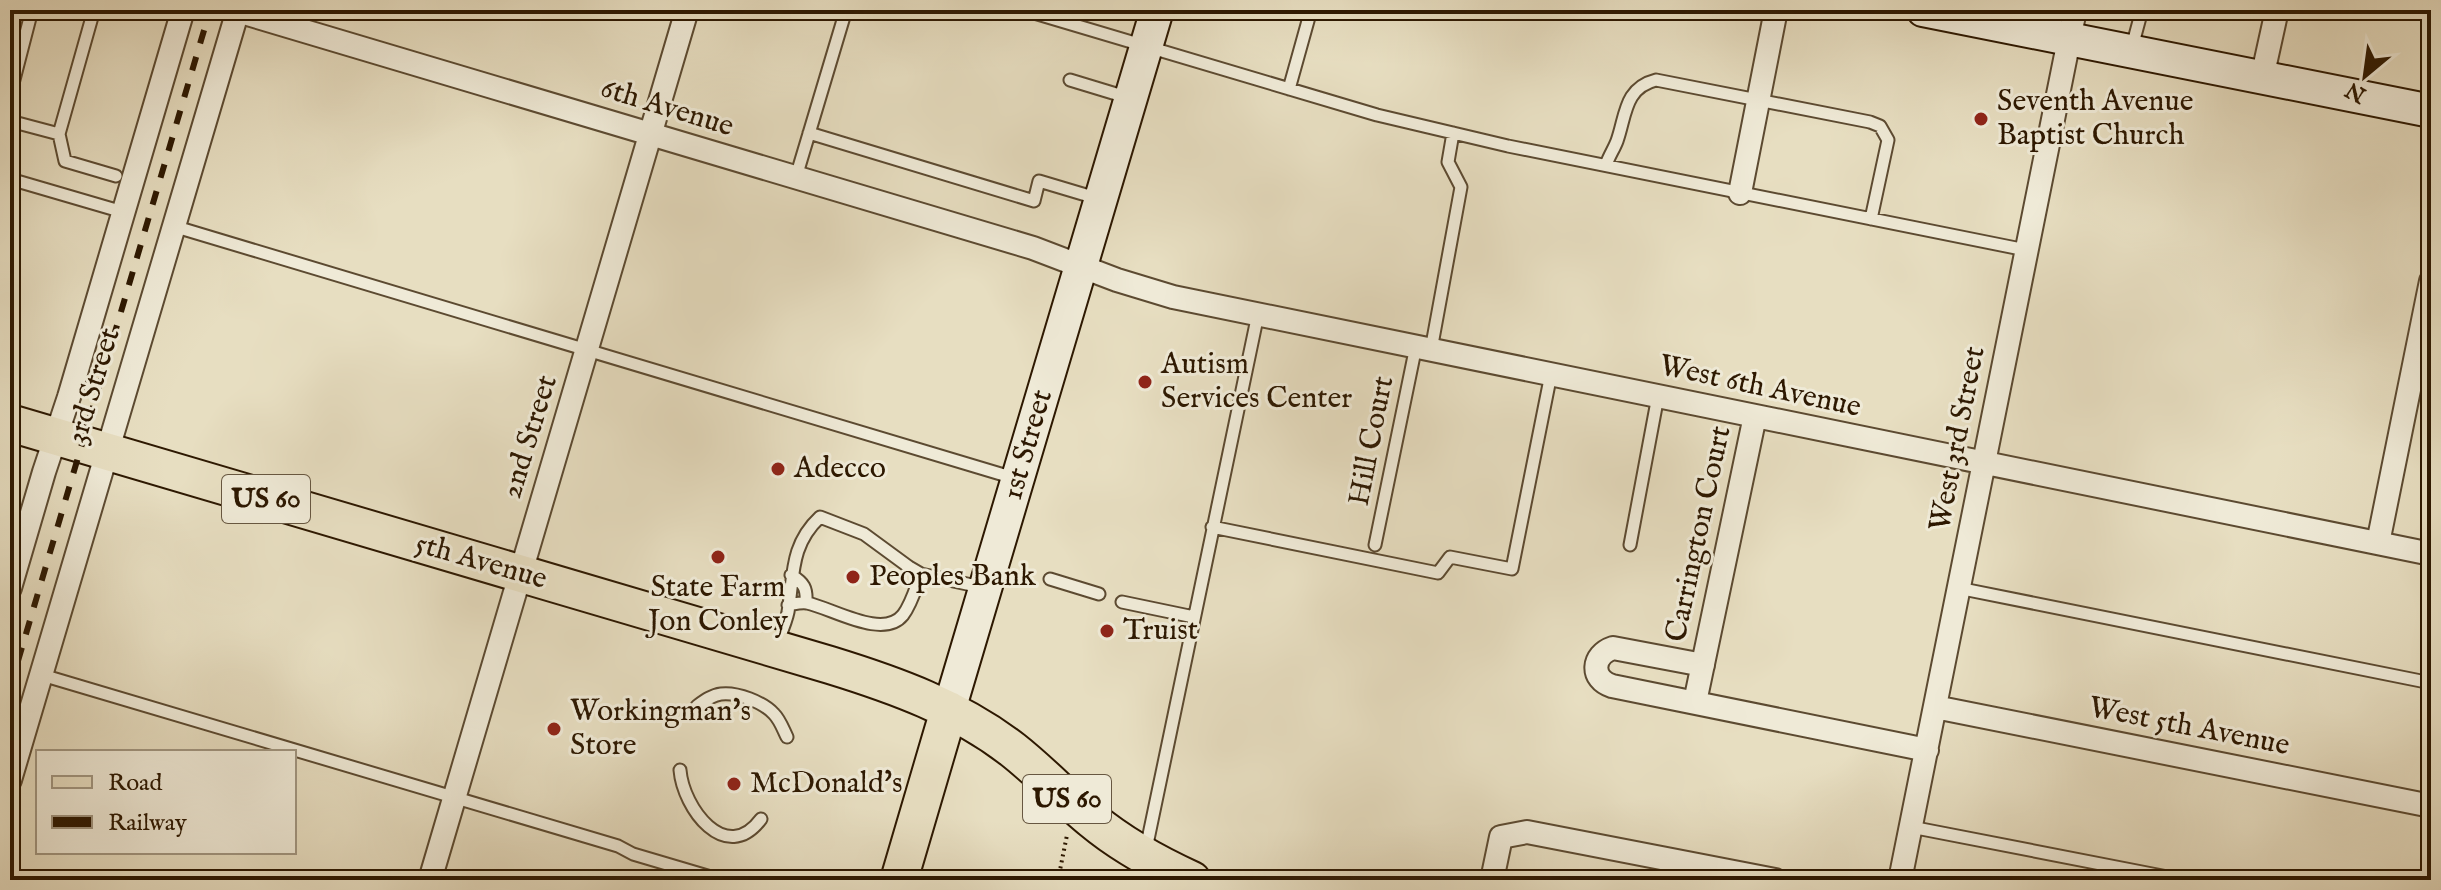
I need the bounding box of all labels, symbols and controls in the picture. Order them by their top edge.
north arrow [2325,36,2405,116]
street label: 6th Avenue [596,70,738,146]
text: N [2341,75,2372,109]
place label: Seventh Avenue Baptist Church [1997,83,2193,155]
marker: Seventh Avenue Baptist Church [1972,110,1990,128]
street label: 3rd Street [58,323,130,449]
street label: West 3rd Street [1921,343,1995,535]
place label: Autism Services Center [1160,346,1352,418]
street label: West 6th Avenue [1656,347,1864,427]
street label: 2nd Street [493,371,567,503]
marker: Autism Services Center [1136,373,1154,391]
street label: Hill Court [1341,373,1403,509]
street label: 1st Street [994,385,1062,505]
street label: Carrington Court [1658,422,1740,646]
place label: Adecco [793,450,886,488]
marker: Adecco [769,460,787,478]
road number: US 60 [222,475,310,523]
street label: 5th Avenue [411,525,551,599]
marker: State Farm Jon Conley [709,548,727,566]
place label: Peoples Bank [869,558,1037,596]
marker: Peoples Bank [844,568,862,586]
place label: State Farm Jon Conley [645,569,788,641]
place label: Truist [1123,612,1198,650]
marker: Truist [1098,622,1116,640]
street label: West 5th Avenue [2085,689,2293,765]
place label: Workingman's Store [570,693,751,765]
marker: Workingman's Store [545,720,563,738]
legend [36,750,296,854]
place label: McDonald's [750,765,903,803]
text: Road [108,768,162,799]
marker: McDonald's [725,775,743,793]
road number: US 60 [1023,775,1111,823]
text: Railway [108,808,187,839]

